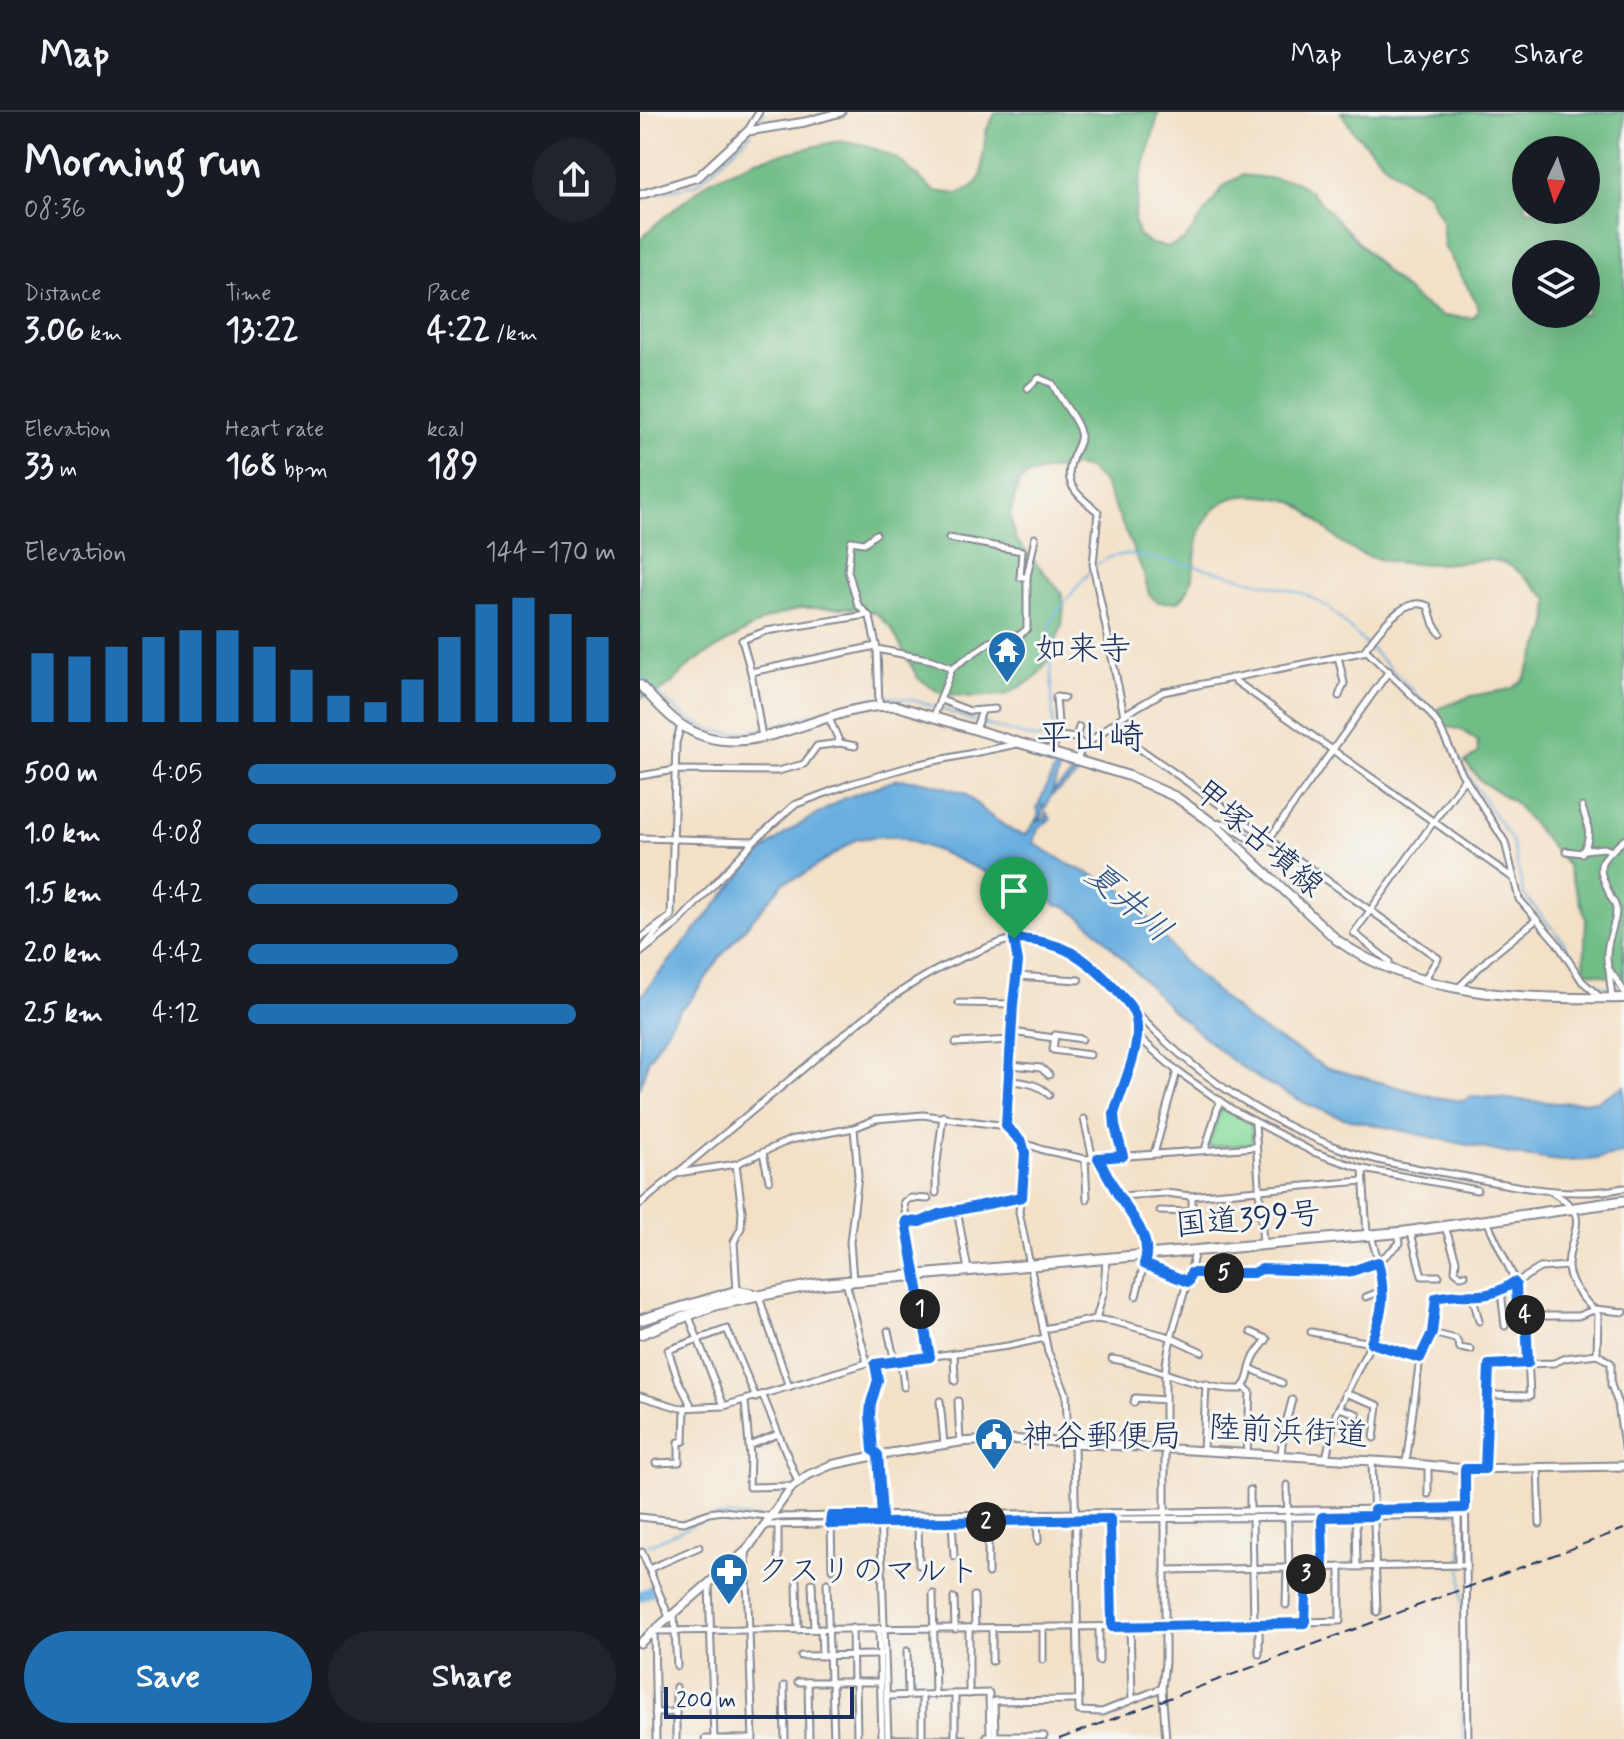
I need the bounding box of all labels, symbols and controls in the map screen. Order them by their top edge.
text: Map [40,31,110,80]
text: Map [1291,37,1342,74]
text: Layers [1386,37,1470,74]
text: Share [1514,37,1584,74]
text: Morning run [24,134,261,192]
north arrow [1512,136,1600,224]
map controls [1512,136,1600,328]
button: share [532,138,616,222]
text: 08:36 [24,193,86,227]
button: layers [1512,240,1600,328]
text: Distance [24,280,101,308]
text: Time [225,280,271,308]
text: Pace [427,280,470,308]
text: 3.06 [24,308,84,353]
text: 13:22 [225,308,299,353]
text: 4:22 [427,308,490,353]
text: km [84,320,122,348]
text: /km [490,320,538,348]
text: Elevation [24,416,111,444]
text: Heart rate [225,416,324,444]
text: kcal [427,416,464,444]
text: 33 [24,444,54,489]
text: 168 [225,444,278,489]
text: 189 [427,444,478,489]
text: m [54,456,77,484]
text: bpm [278,456,328,484]
text: Elevation [24,536,126,570]
text: 144–170 m [485,536,616,570]
temple icon: 如来寺 [986,629,1028,684]
place label: 如来寺 [1035,629,1131,671]
district label: 平山崎 [1036,716,1144,763]
text: 500 m [24,757,98,791]
text: 4:05 [152,757,202,791]
street label: 甲塚古墳線 [1184,771,1332,907]
text: 1.0 km [24,817,101,851]
text: 4:08 [152,817,203,851]
water label: 夏井川 [1075,853,1181,953]
pin [980,857,1048,939]
icon: arrive [992,869,1036,913]
text: 1.5 km [24,877,102,911]
text: 4:42 [152,877,203,911]
text: 2.0 km [24,937,102,971]
text: 4:42 [152,937,203,971]
text: 2.5 km [24,997,103,1031]
text: 4:12 [152,997,199,1031]
street label: 国道399号 [1173,1193,1323,1247]
pin: 5 [1204,1253,1244,1293]
text: 5 [1217,1259,1231,1287]
pin: 1 [900,1289,940,1329]
text: 1 [915,1295,925,1323]
pin: 4 [1505,1295,1545,1335]
text: 4 [1519,1301,1531,1329]
street label: 陸前浜街道 [1207,1407,1369,1457]
public building icon: 神谷郵便局 [973,1416,1015,1471]
place label: 神谷郵便局 [1022,1416,1182,1458]
pin: 2 [966,1502,1006,1542]
text: 2 [981,1508,991,1536]
pharmacy icon: クスリのマルト [708,1551,750,1606]
place label: クスリのマルト [757,1551,980,1593]
pin: 3 [1286,1554,1326,1594]
text: 3 [1301,1560,1311,1588]
button: Save [24,1631,312,1723]
button: Share [328,1631,616,1723]
scale bar [664,1683,854,1719]
text: 200 m [676,1687,736,1715]

